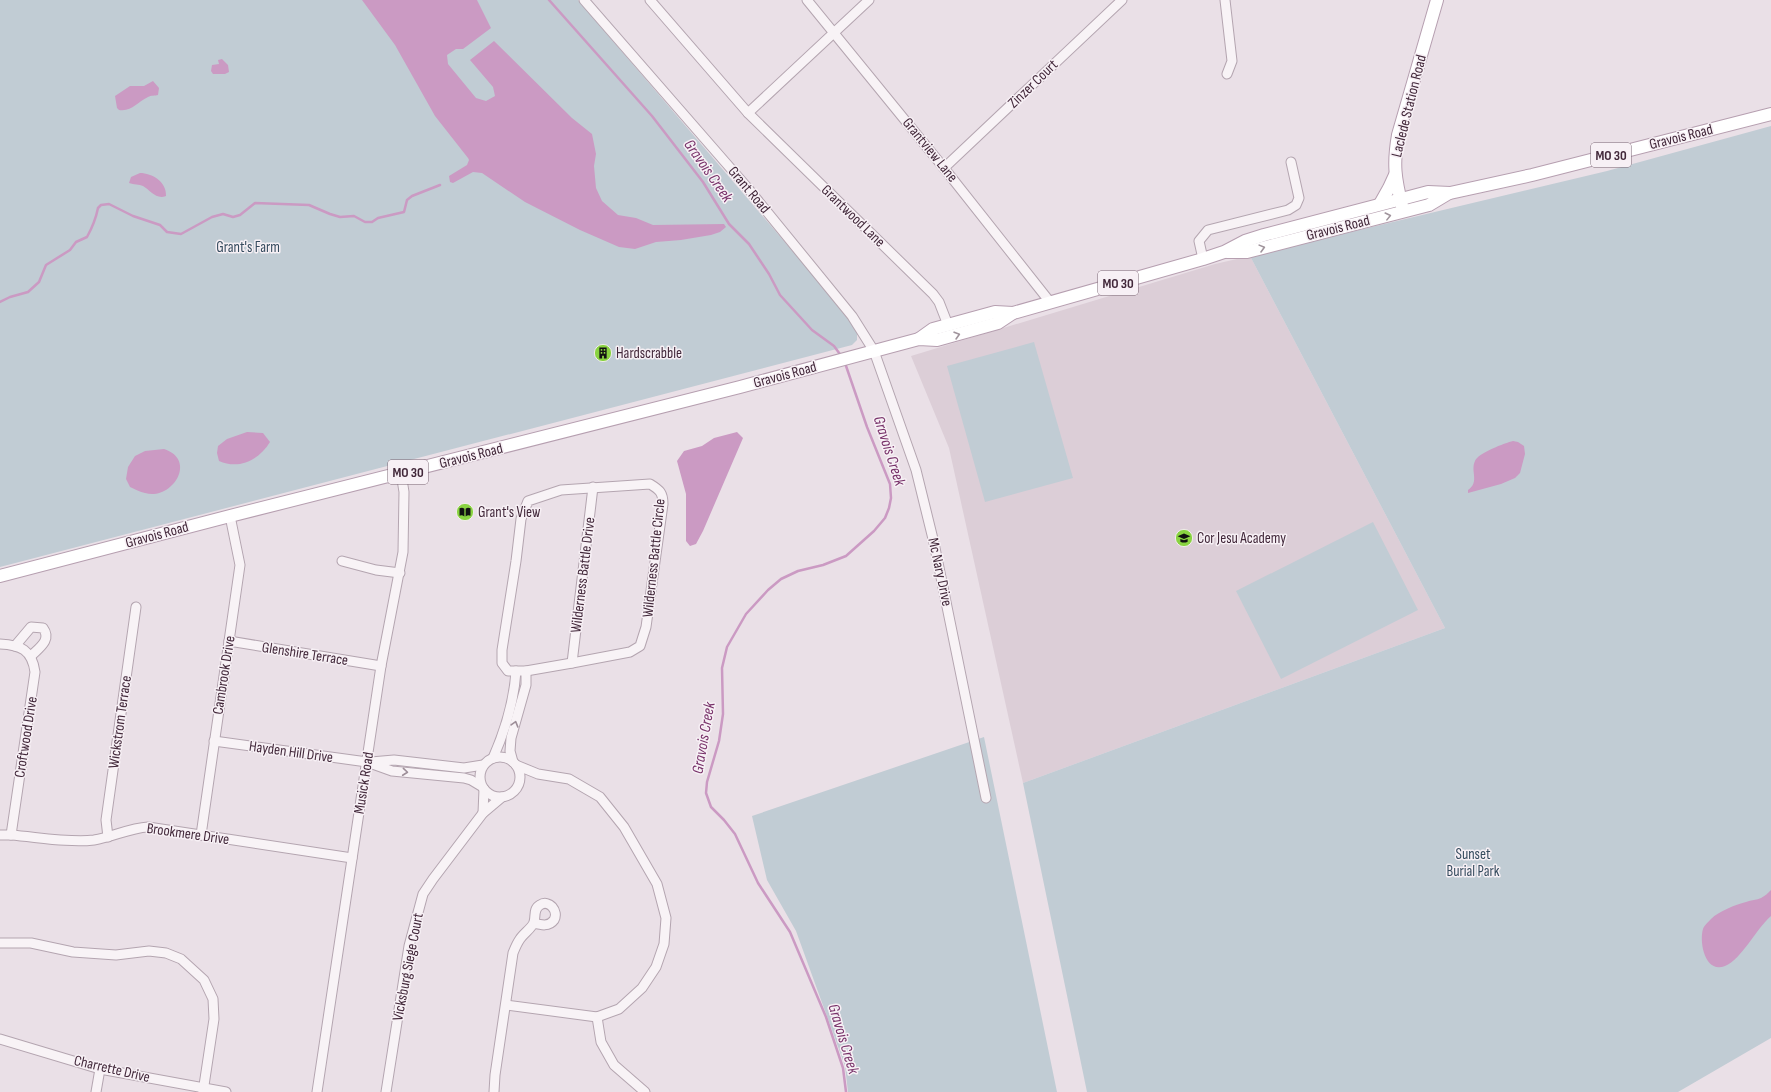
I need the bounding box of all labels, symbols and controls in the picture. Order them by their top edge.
street label: Laclede Station Road [1387,53,1431,159]
street label: Zinzer Court [1004,55,1062,112]
street label: Grantview Lane [898,114,962,186]
street label: Gravois Road [1647,120,1715,154]
water label: Gravois Creek [679,136,737,207]
road number: MO 30 [1591,143,1631,167]
street label: Grant Road [724,163,774,217]
street label: Grantwood Lane [817,181,889,251]
street label: Gravois Road [1304,211,1372,245]
one-way arrow [1385,212,1391,220]
park label: Grant's Farm [216,238,280,257]
one-way arrow [1258,244,1265,253]
road number: MO 30 [1098,271,1138,295]
one-way arrow [953,331,960,340]
building icon: Hardscrabble [593,343,613,363]
place label: Hardscrabble [616,344,682,363]
street label: Gravois Road [751,357,819,393]
water label: Gravois Creek [869,414,910,489]
street label: Gravois Road [437,439,505,473]
road number: MO 30 [388,460,428,484]
street label: Wilderness Battle Circle [638,498,670,618]
library icon: Grant's View [455,502,475,522]
place label: Grant's View [478,503,541,522]
street label: Wilderness Battle Drive [566,516,600,634]
street label: Gravois Road [123,517,191,553]
school or university icon: Cor Jesu Academy [1174,528,1194,548]
place label: Cor Jesu Academy [1197,529,1286,548]
street label: Mc Nary Drive [923,536,957,608]
street label: Cambrook Drive [208,634,240,716]
street label: Glenshire Terrace [261,638,349,670]
street label: Wickstrom Terrace [104,674,136,770]
street label: Croftwood Drive [10,695,42,779]
water label: Gravois Creek [688,700,720,775]
one-way arrow [510,721,519,728]
street label: Hayden Hill Drive [248,737,334,767]
street label: Musick Road [350,751,378,815]
one-way arrow [402,767,408,776]
street label: Brookmere Drive [145,819,231,849]
park label: Sunset Burial Park [1447,845,1500,881]
street label: Vicksburg Siege Court [388,911,428,1023]
water label: Gravois Creek [823,1002,863,1077]
street label: Charrette Drive [72,1051,152,1087]

